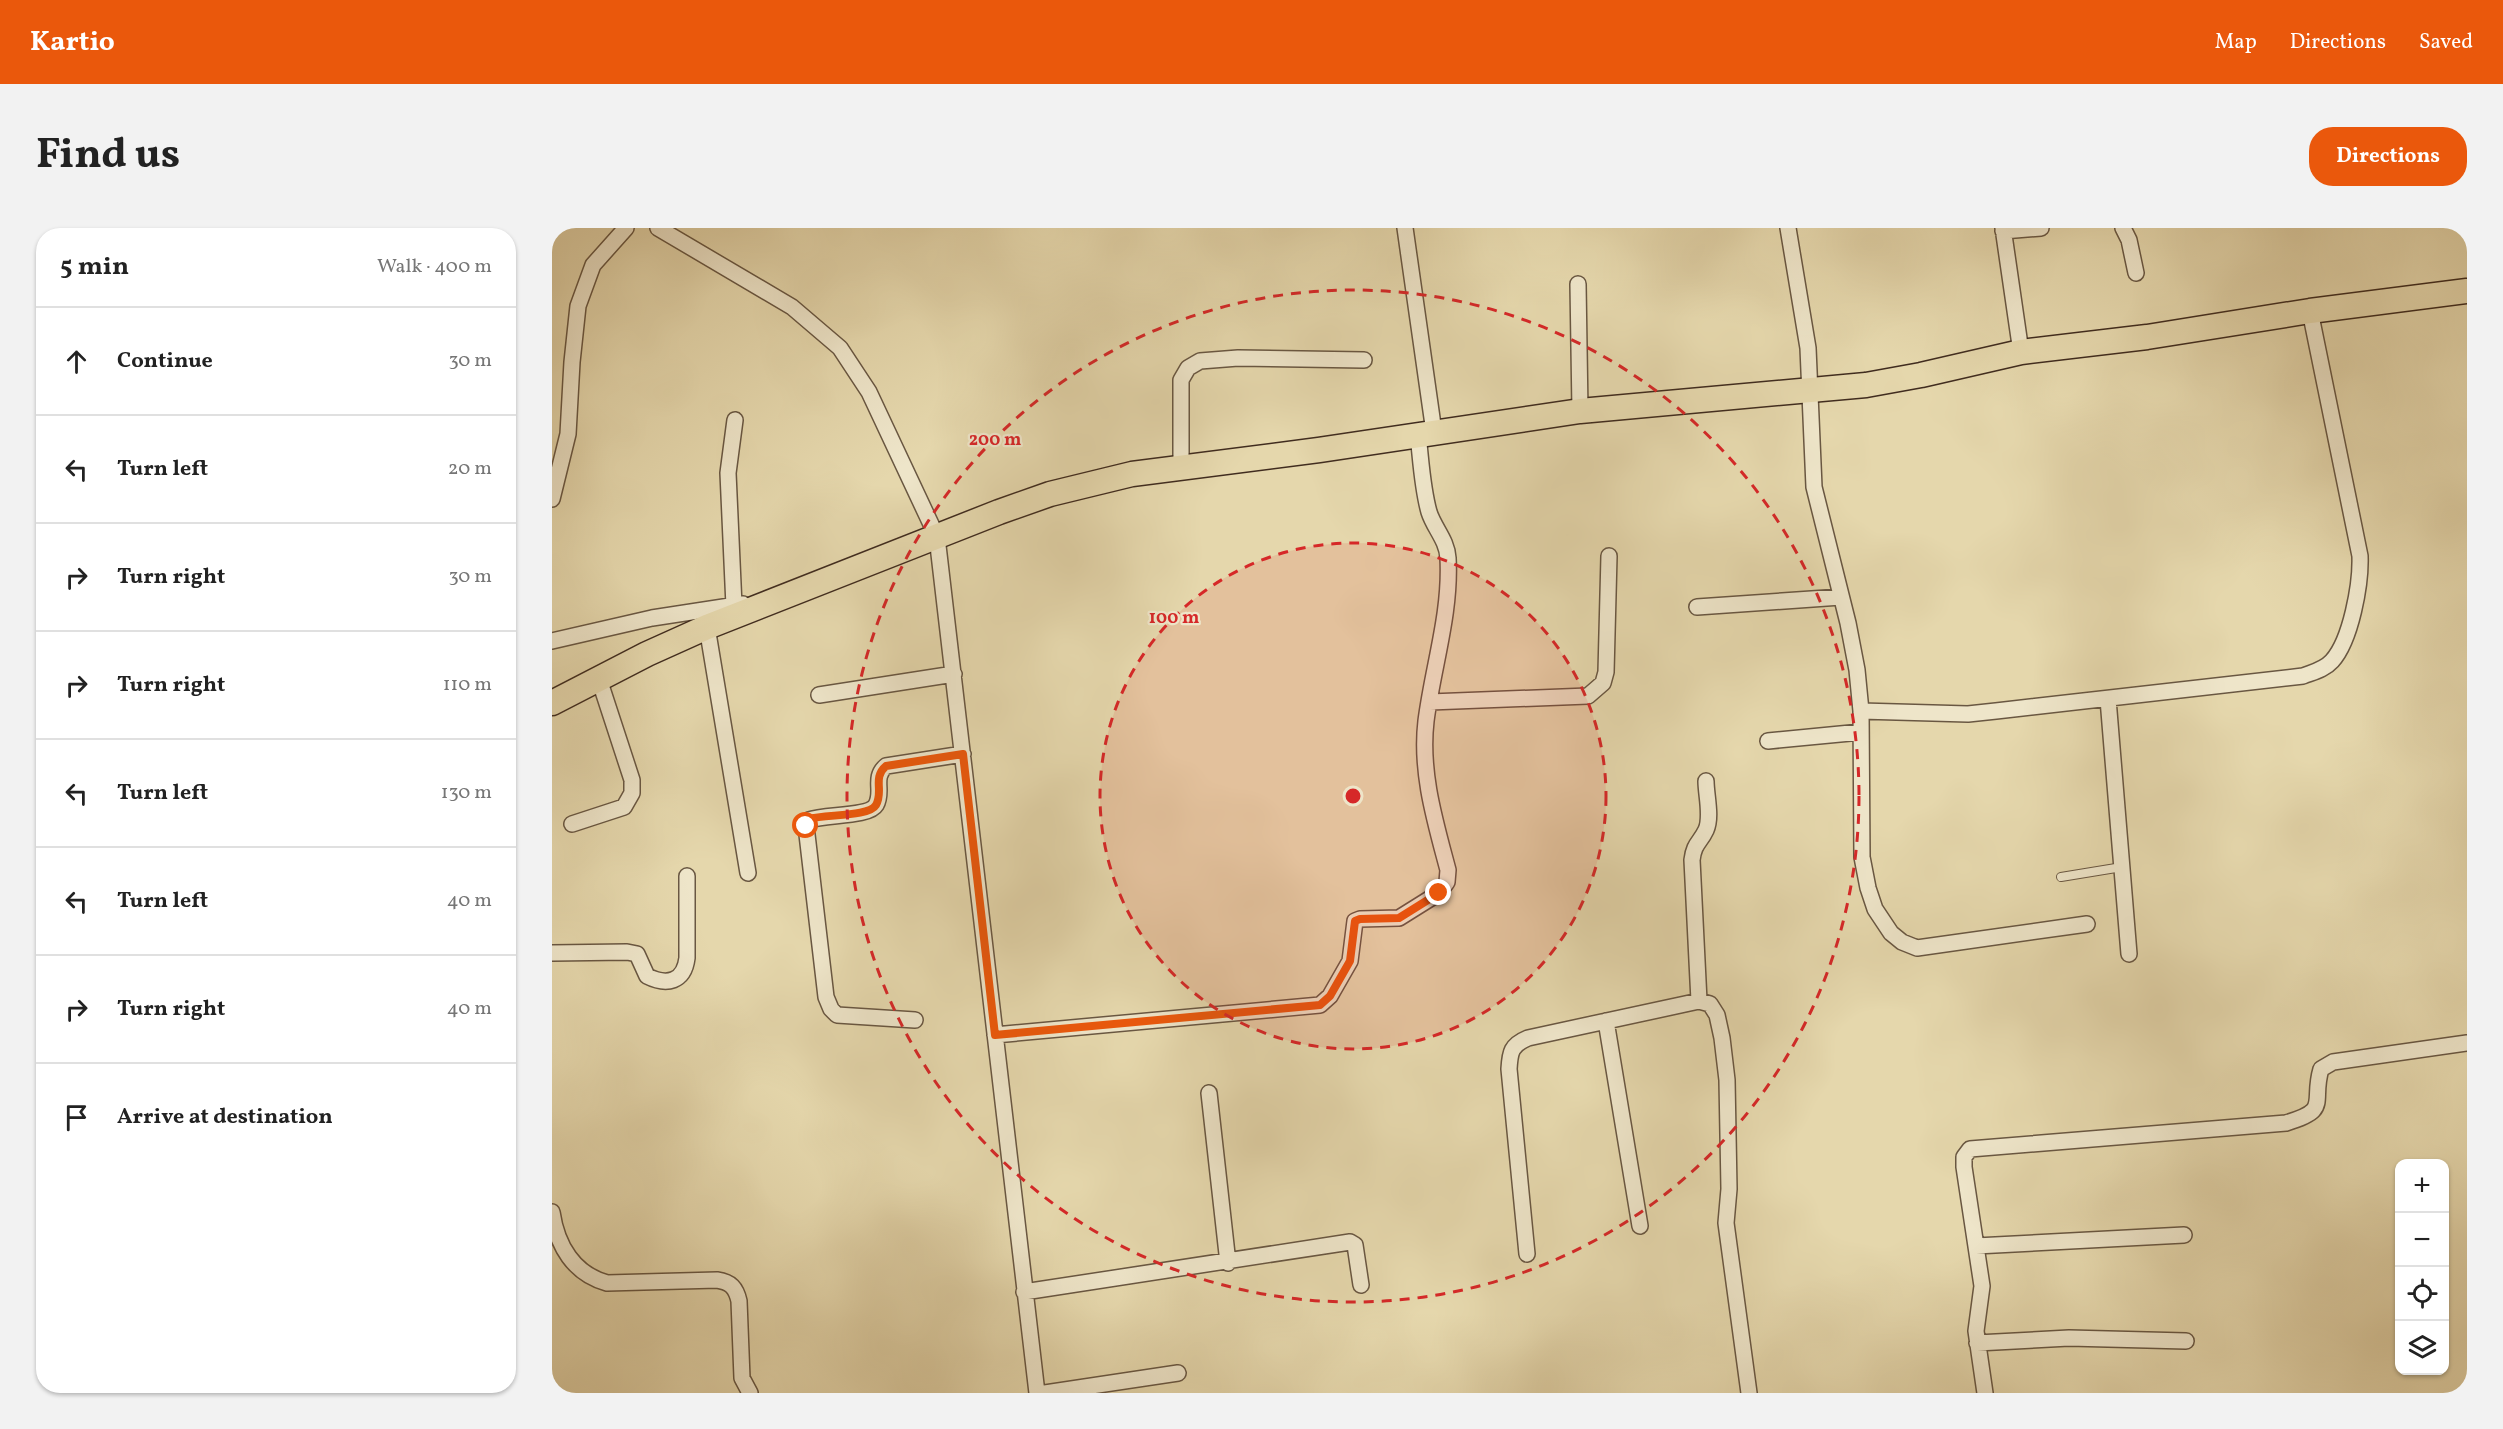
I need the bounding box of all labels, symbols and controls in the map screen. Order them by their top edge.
text: Kartio [30,23,115,62]
text: Map [2215,28,2257,57]
text: Directions [2290,28,2386,57]
text: Saved [2419,28,2473,57]
text: Find us [36,127,180,186]
button: Directions [2309,127,2467,186]
text: 5 min [60,249,129,285]
text: Walk · 400 m [377,253,492,281]
icon: ahead [60,345,93,378]
text: Continue [117,346,213,377]
text: 30 m [448,347,492,375]
text: 200 m [969,428,1021,453]
icon: left [60,453,93,486]
text: Turn left [117,454,208,485]
text: 20 m [448,455,492,483]
icon: right [60,561,93,594]
text: Turn right [117,562,225,593]
text: 30 m [448,563,492,591]
text: 100 m [1149,606,1199,631]
icon: right [60,669,93,702]
text: Turn right [117,670,225,701]
text: 110 m [443,671,492,699]
icon: left [60,777,93,810]
text: Turn left [117,778,208,809]
text: 130 m [441,779,492,807]
centre of rings [1343,786,1363,806]
route start [792,812,818,838]
route end [1425,879,1451,905]
icon: left [60,885,93,918]
text: Turn left [117,886,208,917]
text: 40 m [447,887,492,915]
icon: right [60,993,93,1026]
text: Turn right [117,994,225,1025]
text: 40 m [447,995,492,1023]
icon: arrive [60,1101,93,1134]
text: Arrive at destination [117,1102,333,1133]
map controls [2395,1159,2449,1375]
button: + [2395,1159,2449,1213]
button: − [2395,1213,2449,1267]
button: locate [2395,1267,2449,1321]
button: layers [2395,1321,2449,1375]

